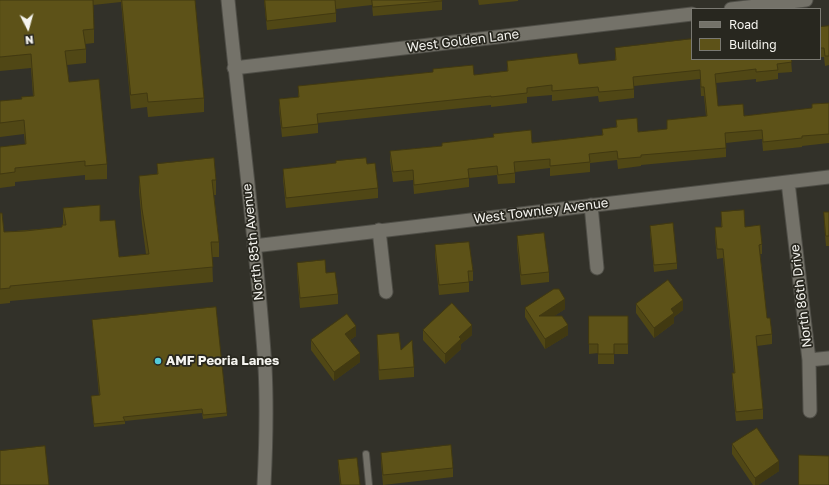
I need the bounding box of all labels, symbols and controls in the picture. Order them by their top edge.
north arrow [8,8,48,48]
legend [691,8,821,60]
text: Road [729,17,758,32]
street label: West Golden Lane [406,26,520,56]
text: N [24,34,34,47]
text: Building [729,37,777,52]
street label: North 85th Avenue [239,183,267,301]
street label: West Townley Avenue [473,195,609,227]
street label: North 86th Drive [787,243,815,349]
place label: AMF Peoria Lanes [166,353,279,369]
marker: AMF Peoria Lanes [153,356,163,366]

